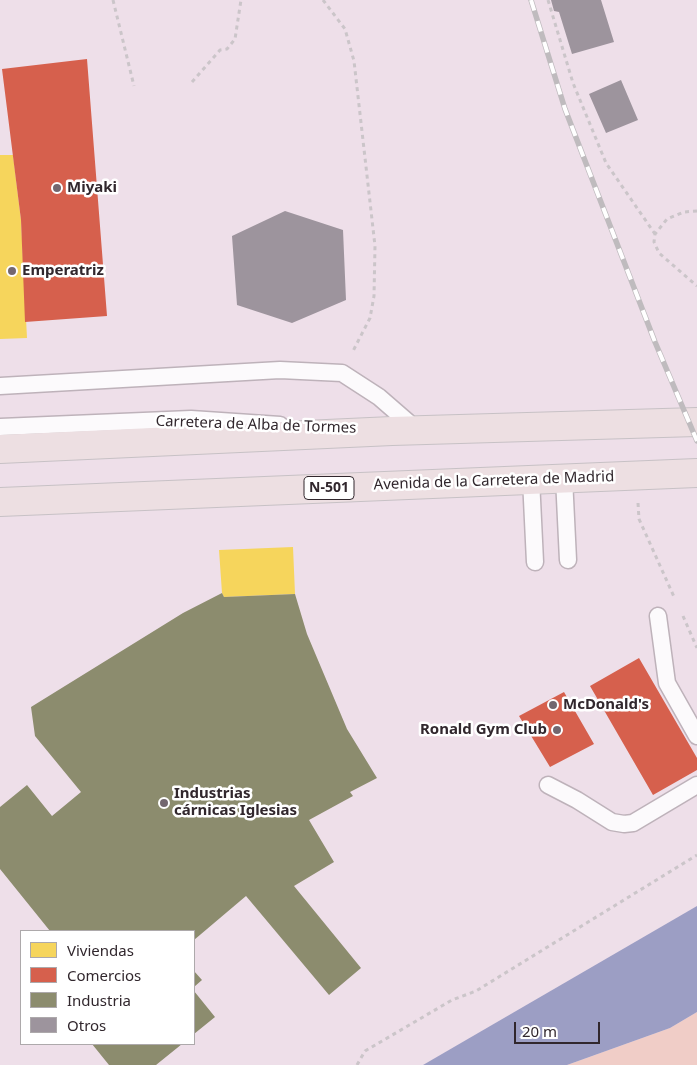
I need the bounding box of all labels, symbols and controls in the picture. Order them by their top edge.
place label: Miyaki [67,179,117,197]
marker: Miyaki [51,182,63,194]
place label: Emperatriz [22,262,104,280]
marker: Emperatriz [6,265,18,277]
street label: Carretera de Alba de Tormes [155,412,357,438]
street label: Avenida de la Carretera de Madrid [373,468,615,494]
road number: N-501 [304,476,354,499]
place label: McDonald's [563,696,649,714]
marker: McDonald's [547,699,559,711]
place label: Ronald Gym Club [420,721,547,739]
marker: Ronald Gym Club [551,724,563,736]
place label: Industrias cárnicas Iglesias [174,785,297,820]
marker: Industrias cárnicas Iglesias [158,797,170,809]
legend [20,930,195,1045]
text: Viviendas [67,940,134,960]
text: Comercios [67,965,141,985]
text: Industria [67,990,131,1010]
scale bar [517,1012,603,1044]
text: Otros [67,1015,106,1035]
text: 20 m [522,1021,557,1041]

